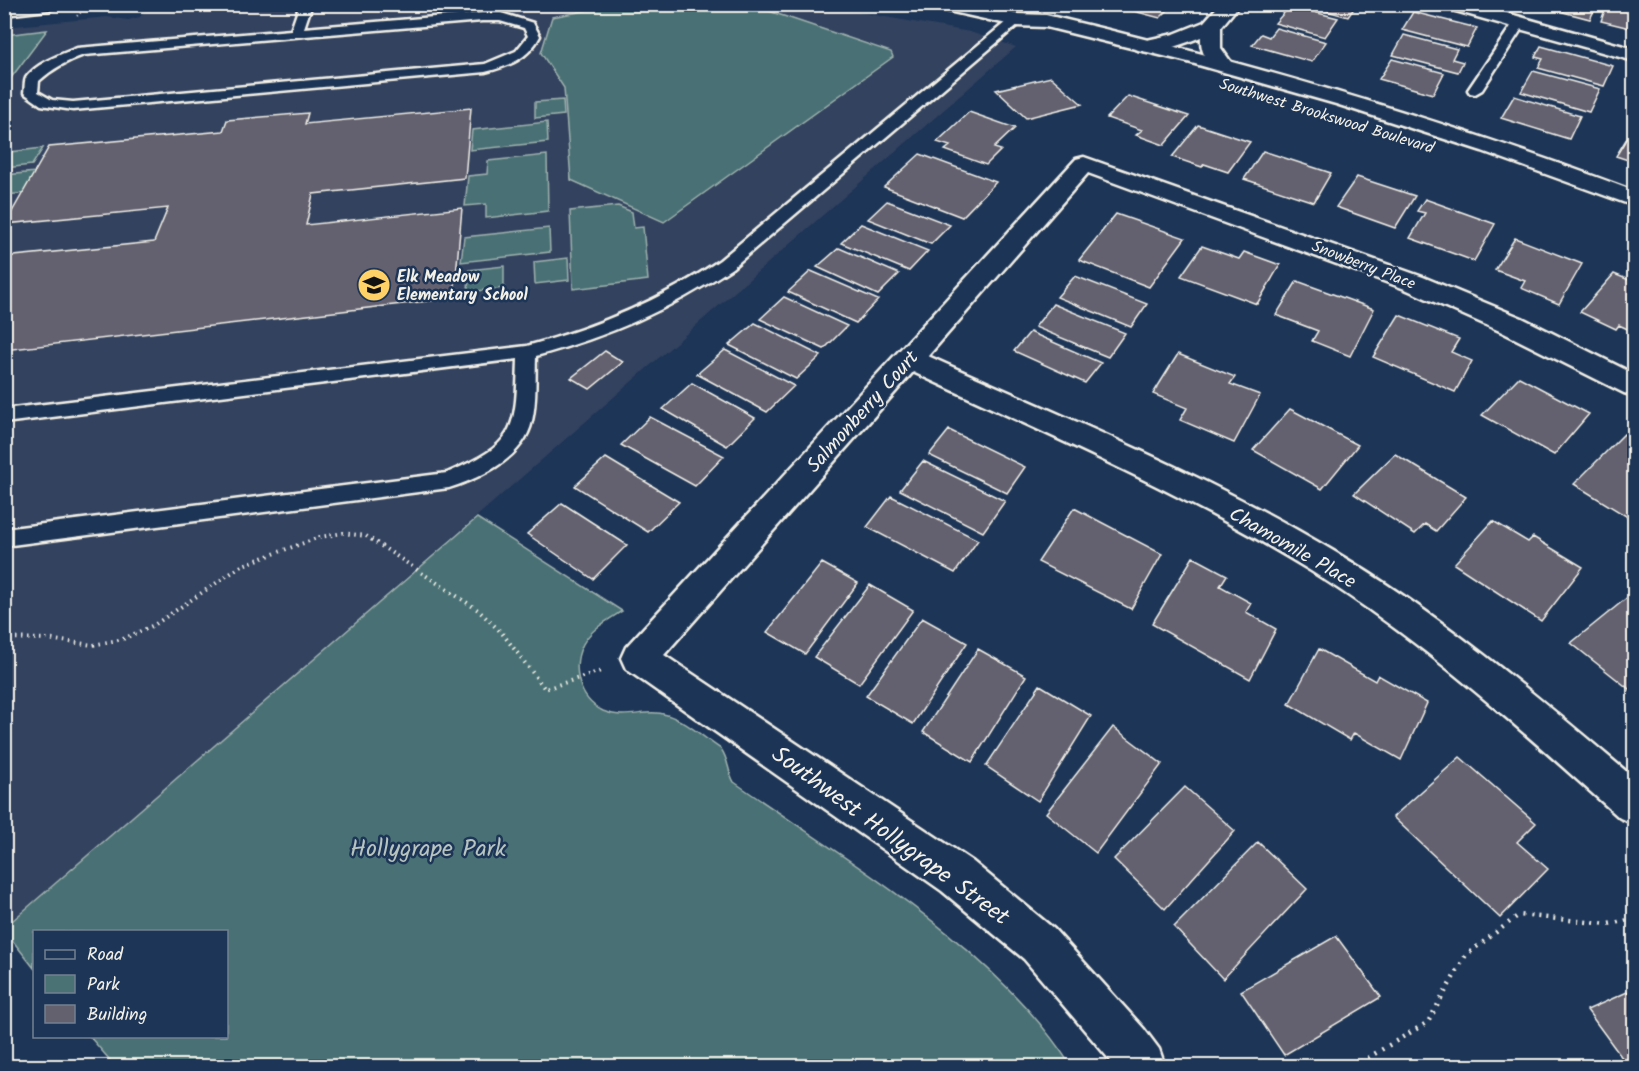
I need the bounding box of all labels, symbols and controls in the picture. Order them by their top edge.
street label: Southwest Brookswood Boulevard [1216,72,1438,161]
street label: Snowberry Place [1308,234,1419,297]
place label: Elk Meadow Elementary School [397,265,529,308]
school or university icon: Elk Meadow Elementary School [356,267,392,303]
street label: Salmonberry Court [800,344,928,481]
street label: Chamomile Place [1222,499,1362,598]
street label: Southwest Hollygrape Street [763,736,1018,937]
park label: Hollygrape Park [350,830,507,869]
legend [33,930,228,1038]
text: Road [87,941,124,970]
text: Park [87,971,120,1000]
text: Building [87,1001,147,1030]

